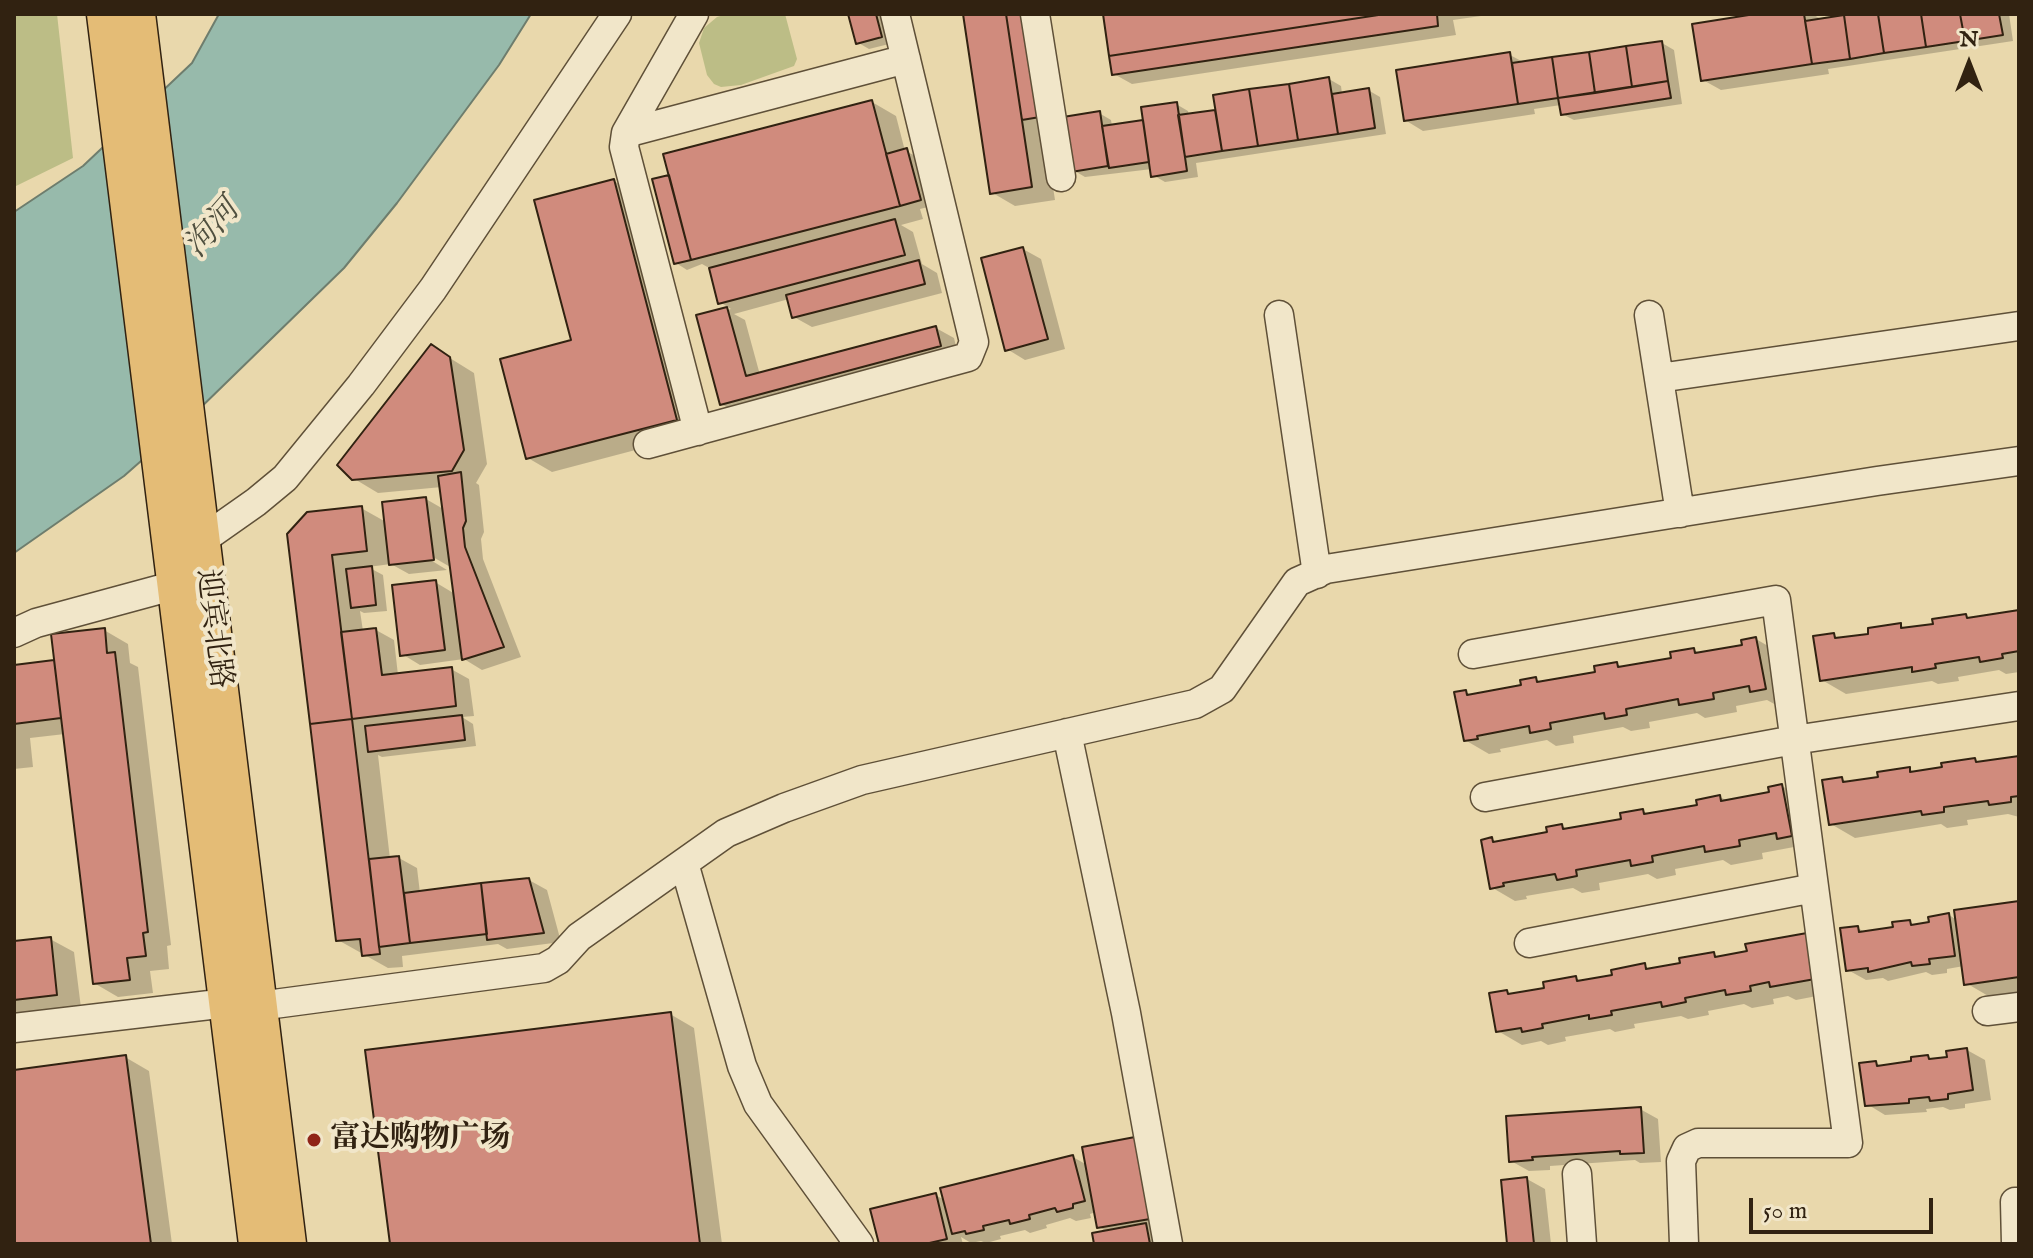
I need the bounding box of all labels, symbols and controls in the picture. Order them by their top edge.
north arrow [1929,24,2009,104]
text: N [1959,26,1979,54]
water label: 泃河 [179,193,249,267]
street label: 迎宾北路 [187,567,237,691]
place label: 富达购物广场 [330,1122,510,1158]
marker: 富达购物广场 [305,1131,323,1149]
scale bar [1753,1182,1937,1232]
text: 50 m [1763,1196,1807,1227]

